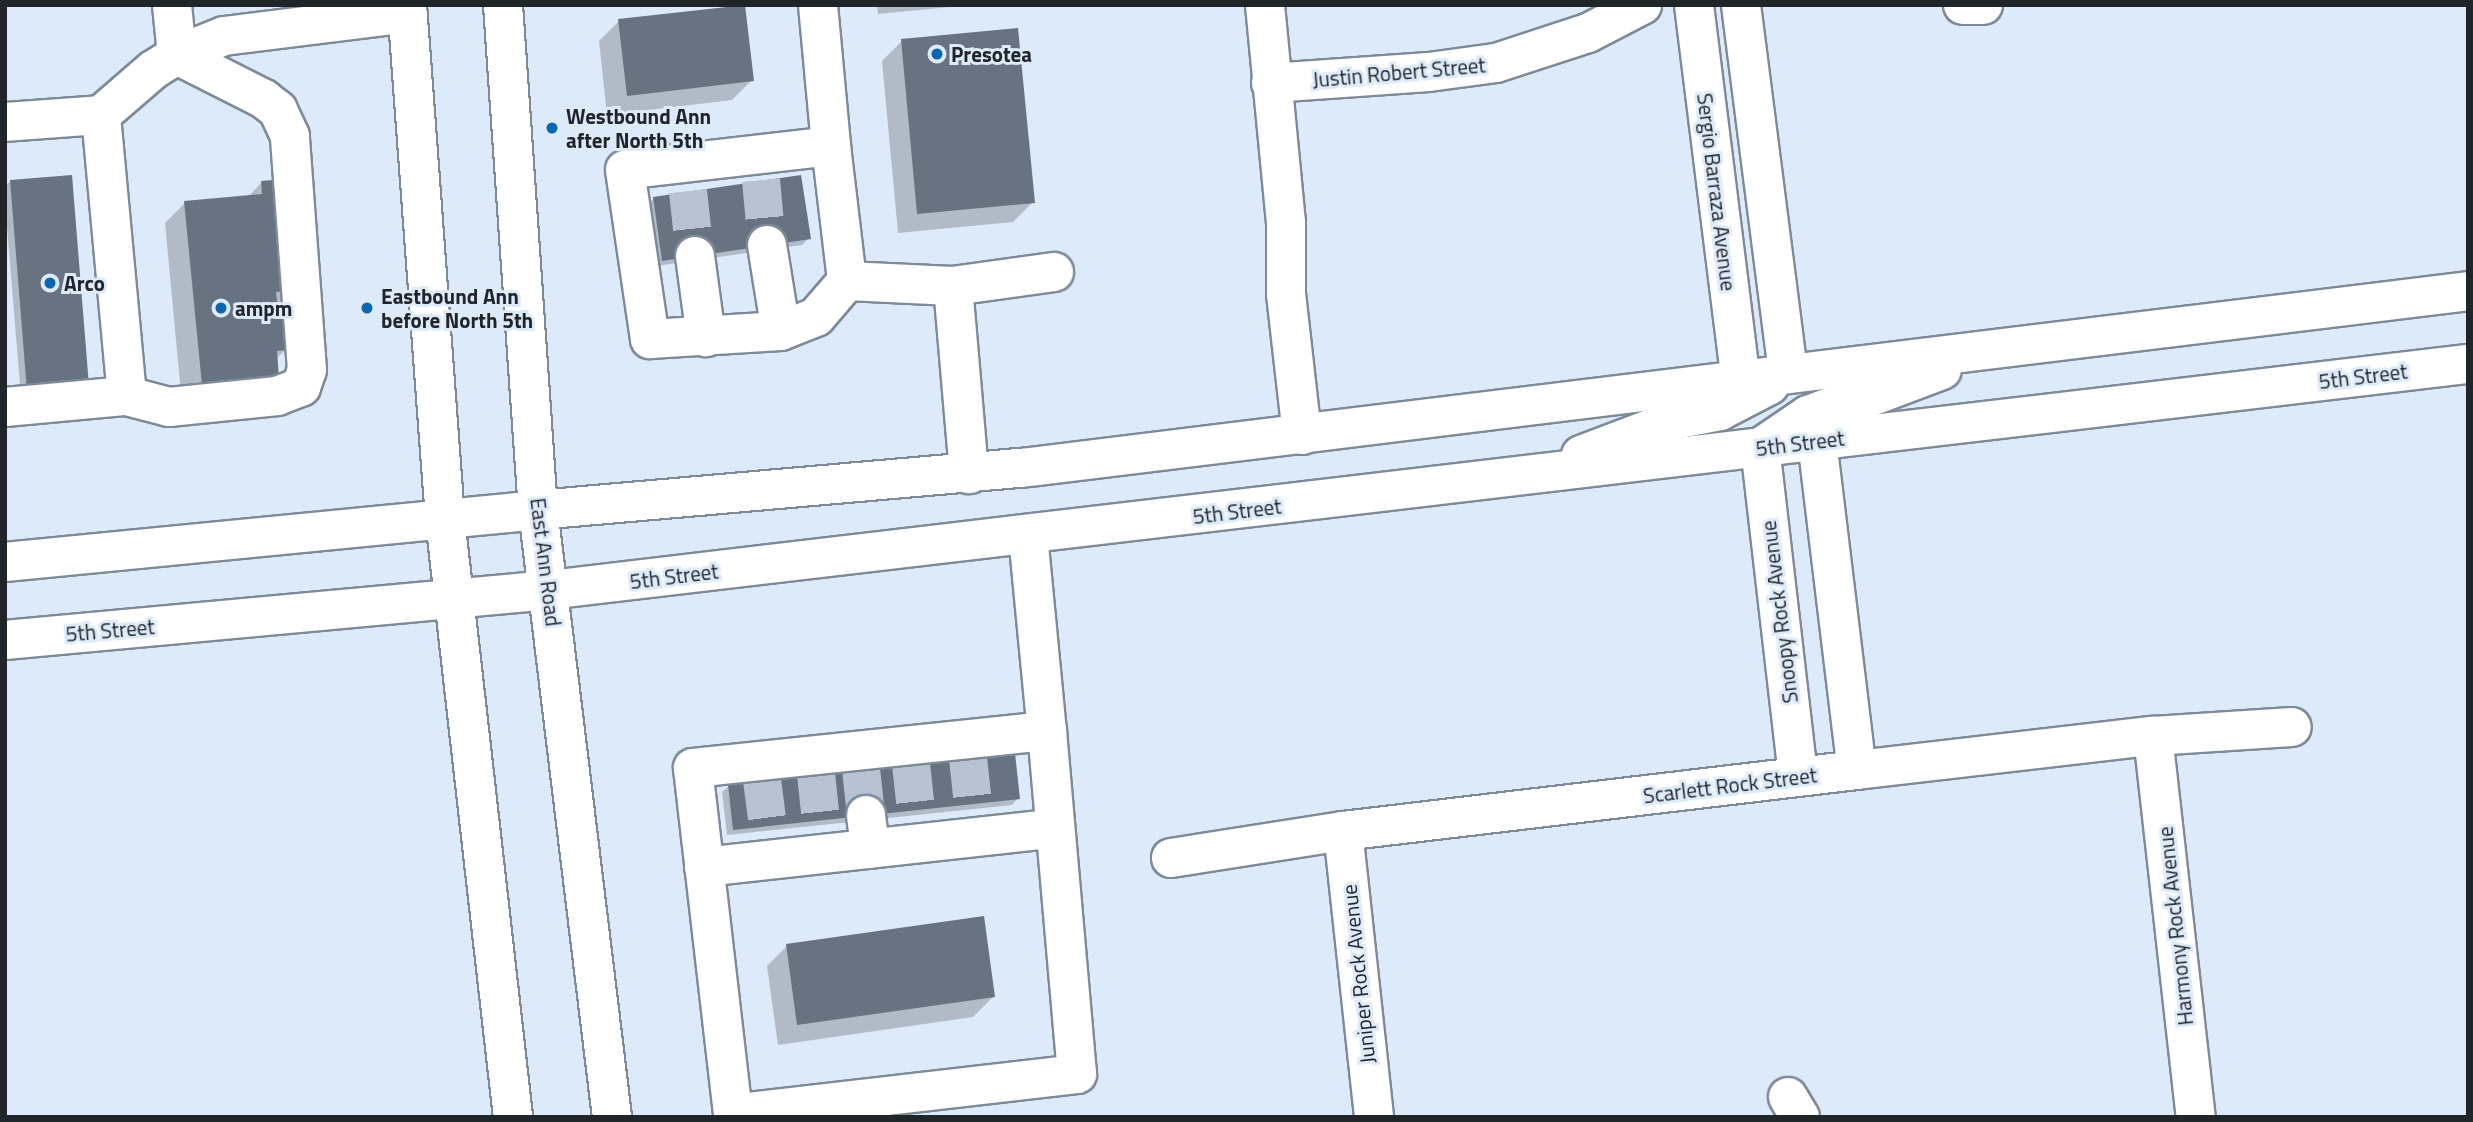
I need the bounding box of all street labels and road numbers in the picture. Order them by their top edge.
street label: Justin Robert Street [1311,52,1487,92]
street label: Sergio Barraza Avenue [1692,92,1742,292]
street label: 5th Street [2317,358,2409,394]
street label: 5th Street [1754,425,1846,461]
street label: 5th Street [1191,493,1283,529]
street label: East Ann Road [526,496,566,628]
street label: Snoopy Rock Avenue [1755,519,1803,705]
street label: 5th Street [628,558,720,594]
street label: 5th Street [64,614,156,646]
street label: Scarlett Rock Street [1642,762,1818,808]
street label: Harmony Rock Avenue [2152,825,2198,1027]
street label: Juniper Rock Avenue [1336,883,1380,1065]

